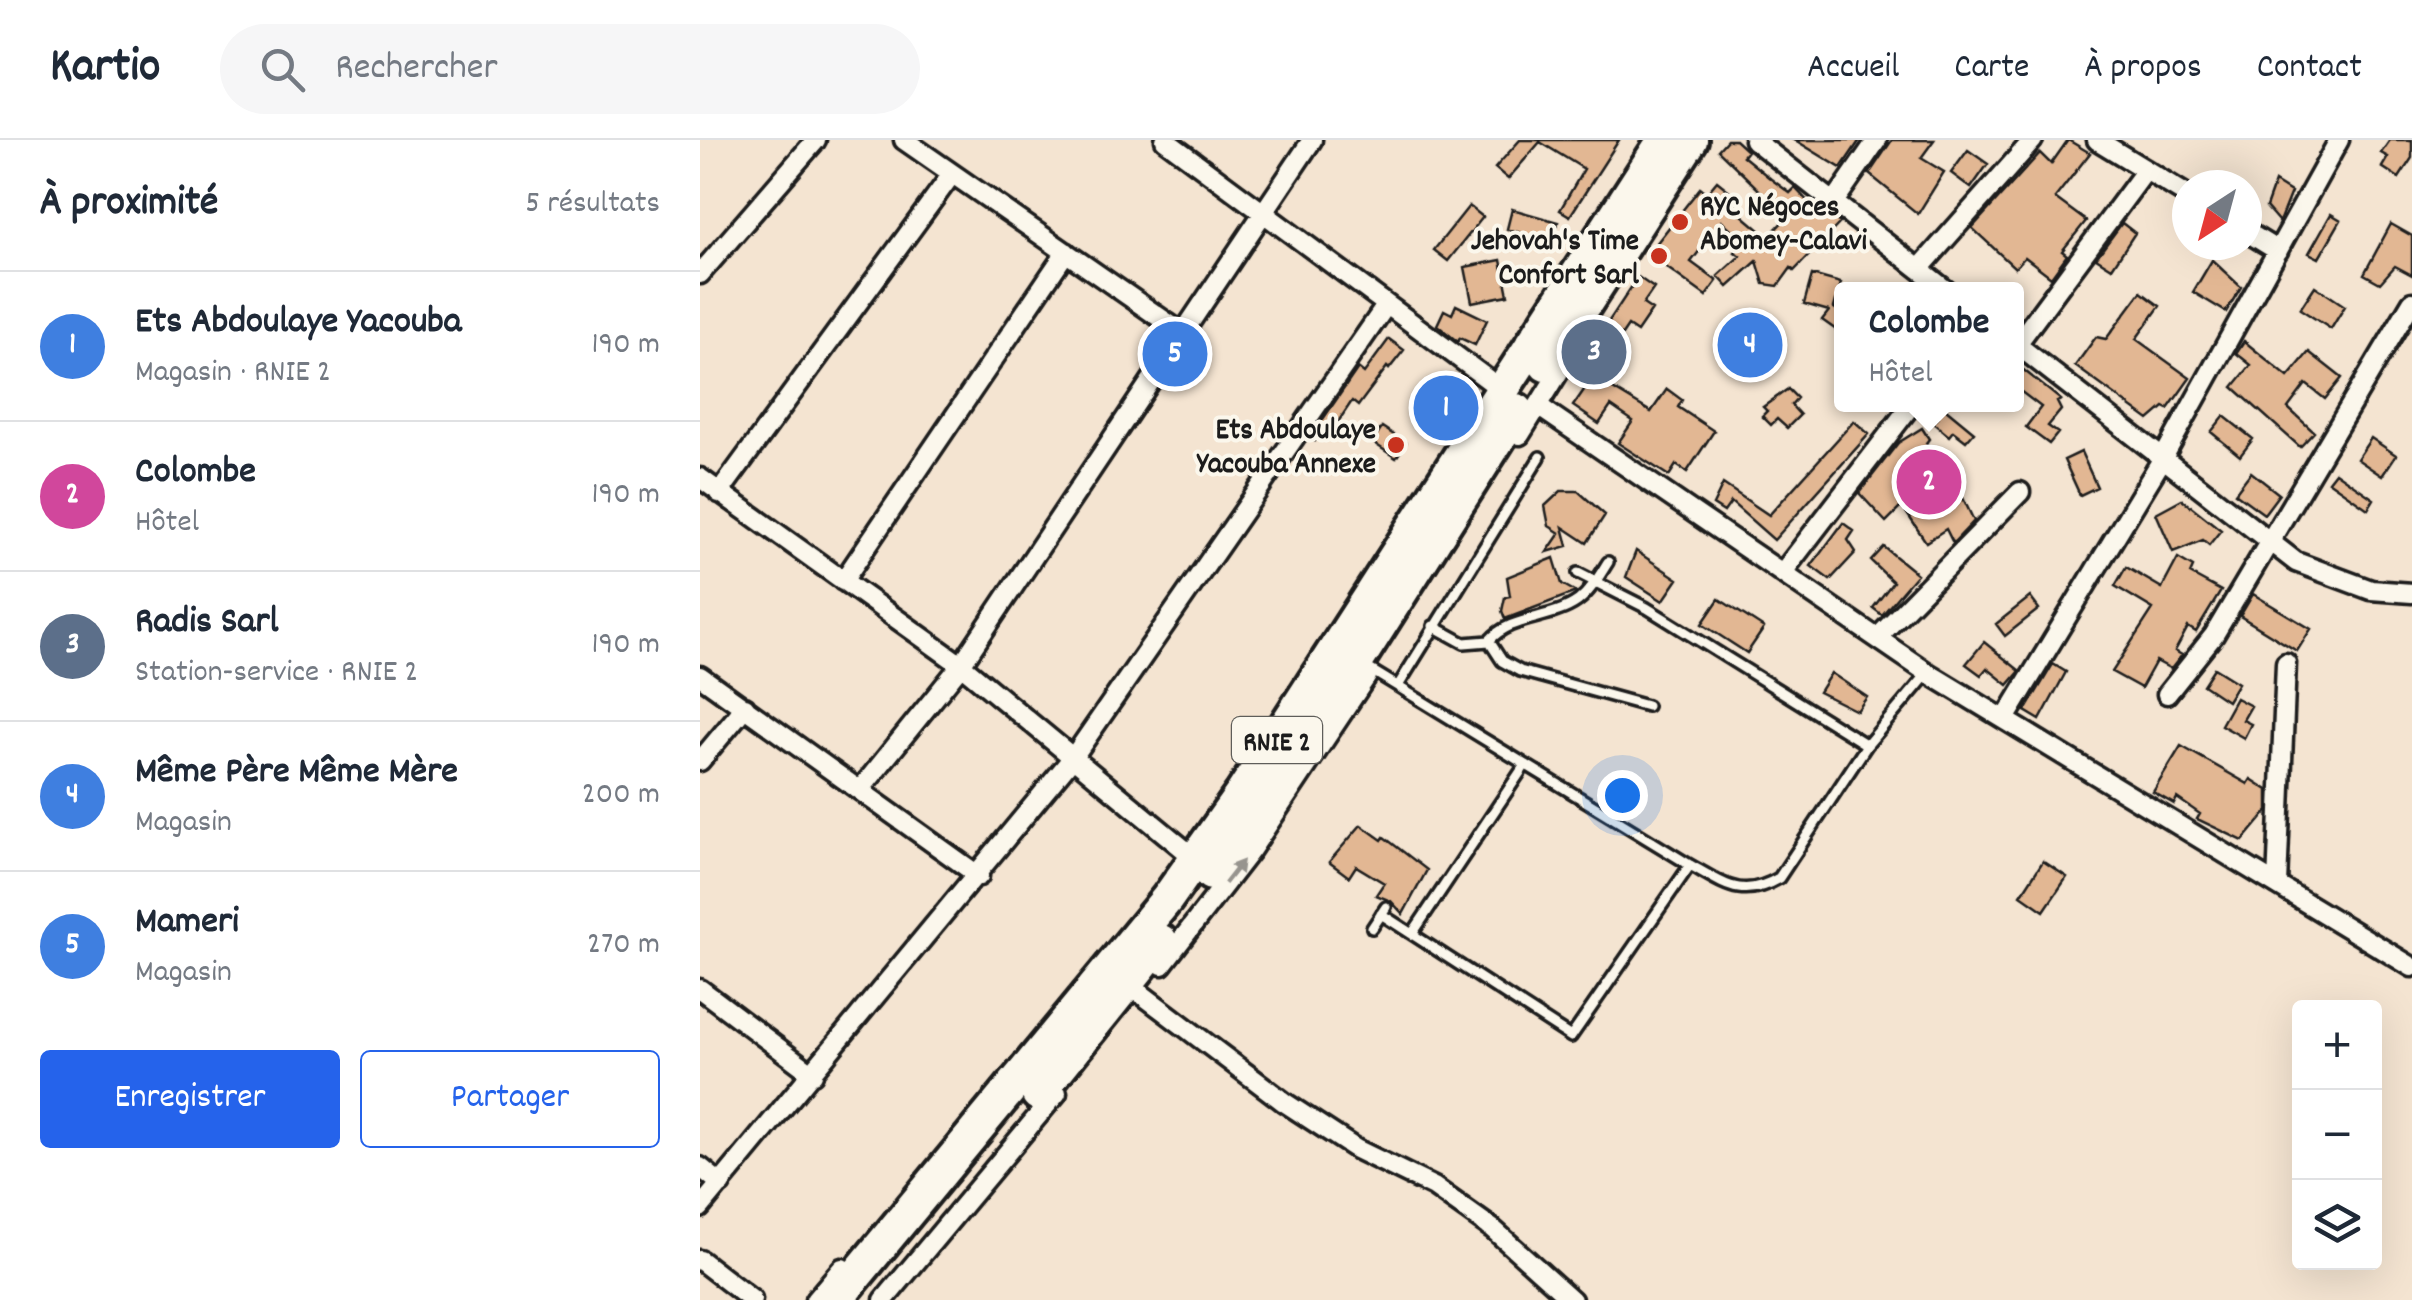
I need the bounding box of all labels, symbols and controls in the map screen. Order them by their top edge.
search box [220,24,920,114]
text: Kartio [50,35,160,104]
icon: search [255,42,310,97]
text: Rechercher [335,42,498,97]
text: Accueil [1807,44,1899,94]
text: Carte [1954,44,2029,94]
text: À propos [2084,44,2202,94]
text: Contact [2257,44,2362,94]
north arrow [2172,170,2262,260]
text: À proximité [40,175,218,235]
text: 5 résultats [525,182,660,228]
place label: RYC Négoces Abomey-Calavi [1700,188,1868,265]
marker: RYC Négoces Abomey-Calavi [1669,211,1691,233]
place label: Jehovah's Time Confort Sarl [1471,222,1640,299]
marker: Jehovah's Time Confort Sarl [1648,245,1670,267]
popup [1834,282,2024,412]
text: Ets Abdoulaye Yacouba [135,296,462,351]
text: Colombe [1869,297,1989,352]
pin: 4 [1718,308,1782,382]
pin: 3 [1562,314,1626,390]
pin: 5 [1142,316,1208,392]
text: 1 [69,323,76,369]
text: 190 m [592,323,660,369]
text: Magasin · RNIE 2 [135,351,331,397]
text: Hôtel [1869,352,1933,398]
pin: 1 [1414,370,1478,446]
place label: Ets Abdoulaye Yacouba Annexe [1196,411,1376,488]
marker: Ets Abdoulaye Yacouba Annexe [1385,434,1407,456]
pin: 2 [1896,444,1962,520]
text: Colombe [135,446,256,501]
text: 2 [66,473,79,519]
text: 190 m [592,473,660,519]
text: Hôtel [135,501,199,547]
text: Radis Sarl [135,596,279,651]
text: 3 [65,623,80,669]
text: 190 m [592,623,660,669]
text: Station-service · RNIE 2 [135,651,418,697]
road number: RNIE 2 [1232,717,1322,763]
text: Même Père Même Mère [135,746,458,801]
your location [1597,770,1648,821]
text: 4 [66,773,79,819]
text: 200 m [582,773,660,819]
text: Magasin [135,801,232,847]
one-way arrow [1223,860,1244,885]
text: Mameri [135,896,239,951]
text: 5 [65,923,80,969]
text: 270 m [587,923,660,969]
text: Magasin [135,951,232,997]
map controls [2292,1000,2382,1270]
button: + [2292,1000,2382,1090]
button: Enregistrer [40,1050,340,1148]
button: Partager [360,1050,660,1148]
button: − [2292,1090,2382,1180]
button: layers [2292,1180,2382,1270]

